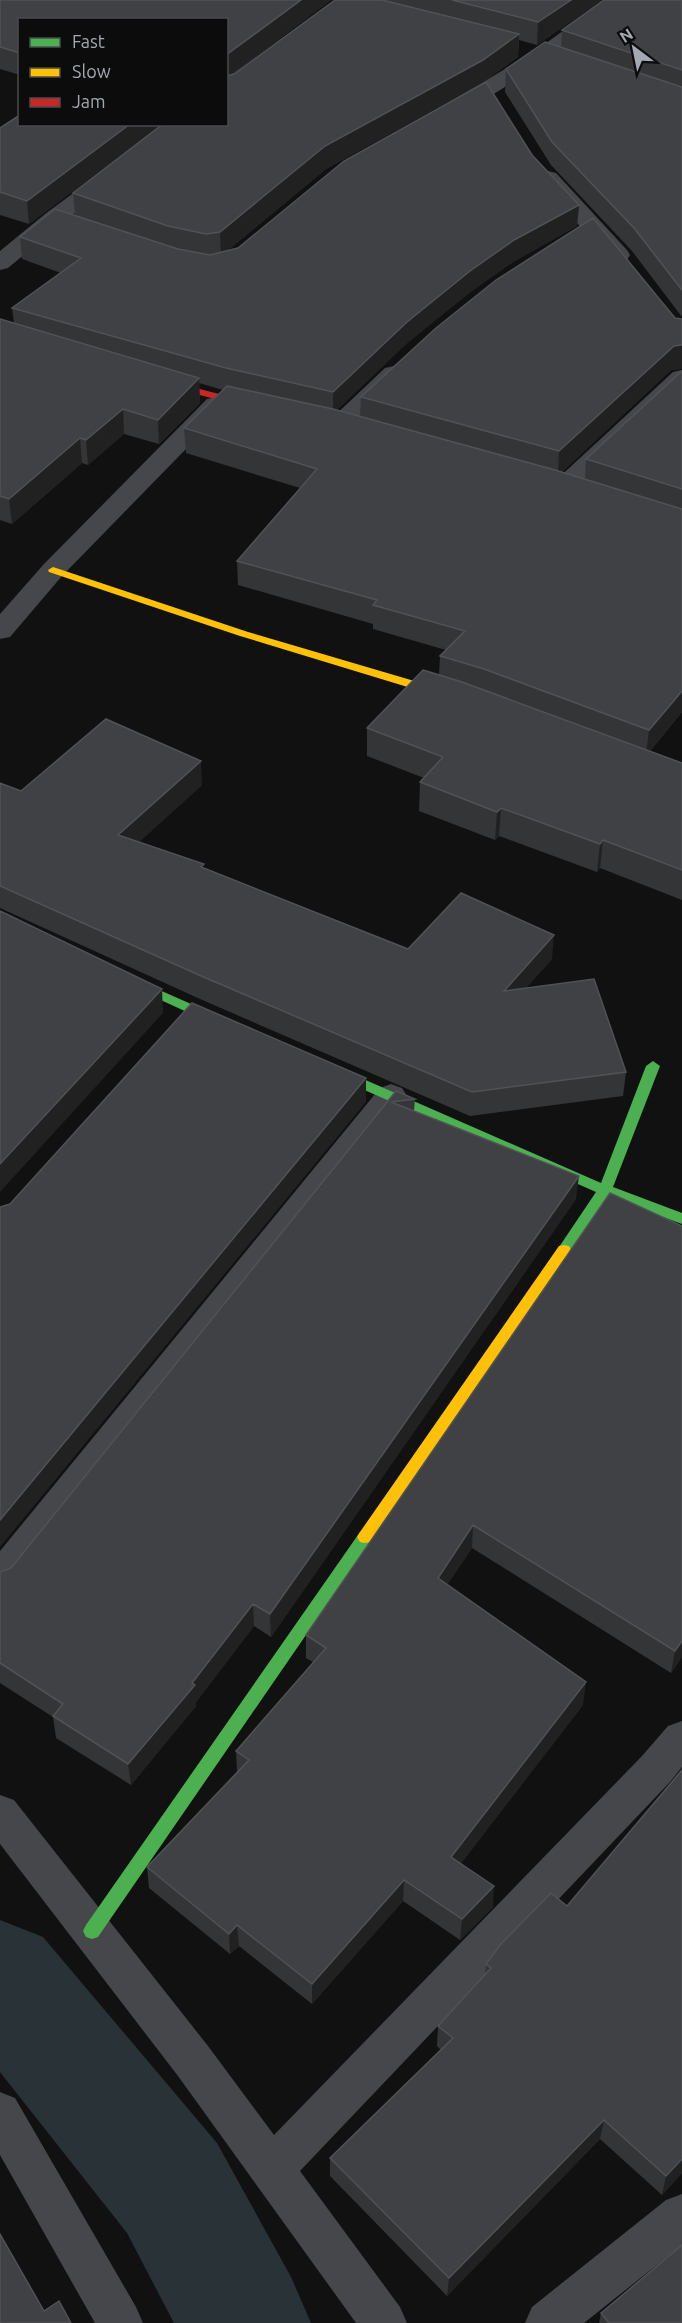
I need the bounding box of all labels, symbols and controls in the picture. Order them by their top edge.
legend [18,18,228,126]
north arrow [604,18,664,78]
text: N [616,24,636,46]
text: Fast [72,31,105,51]
text: Slow [72,61,111,81]
text: Jam [72,91,106,111]

